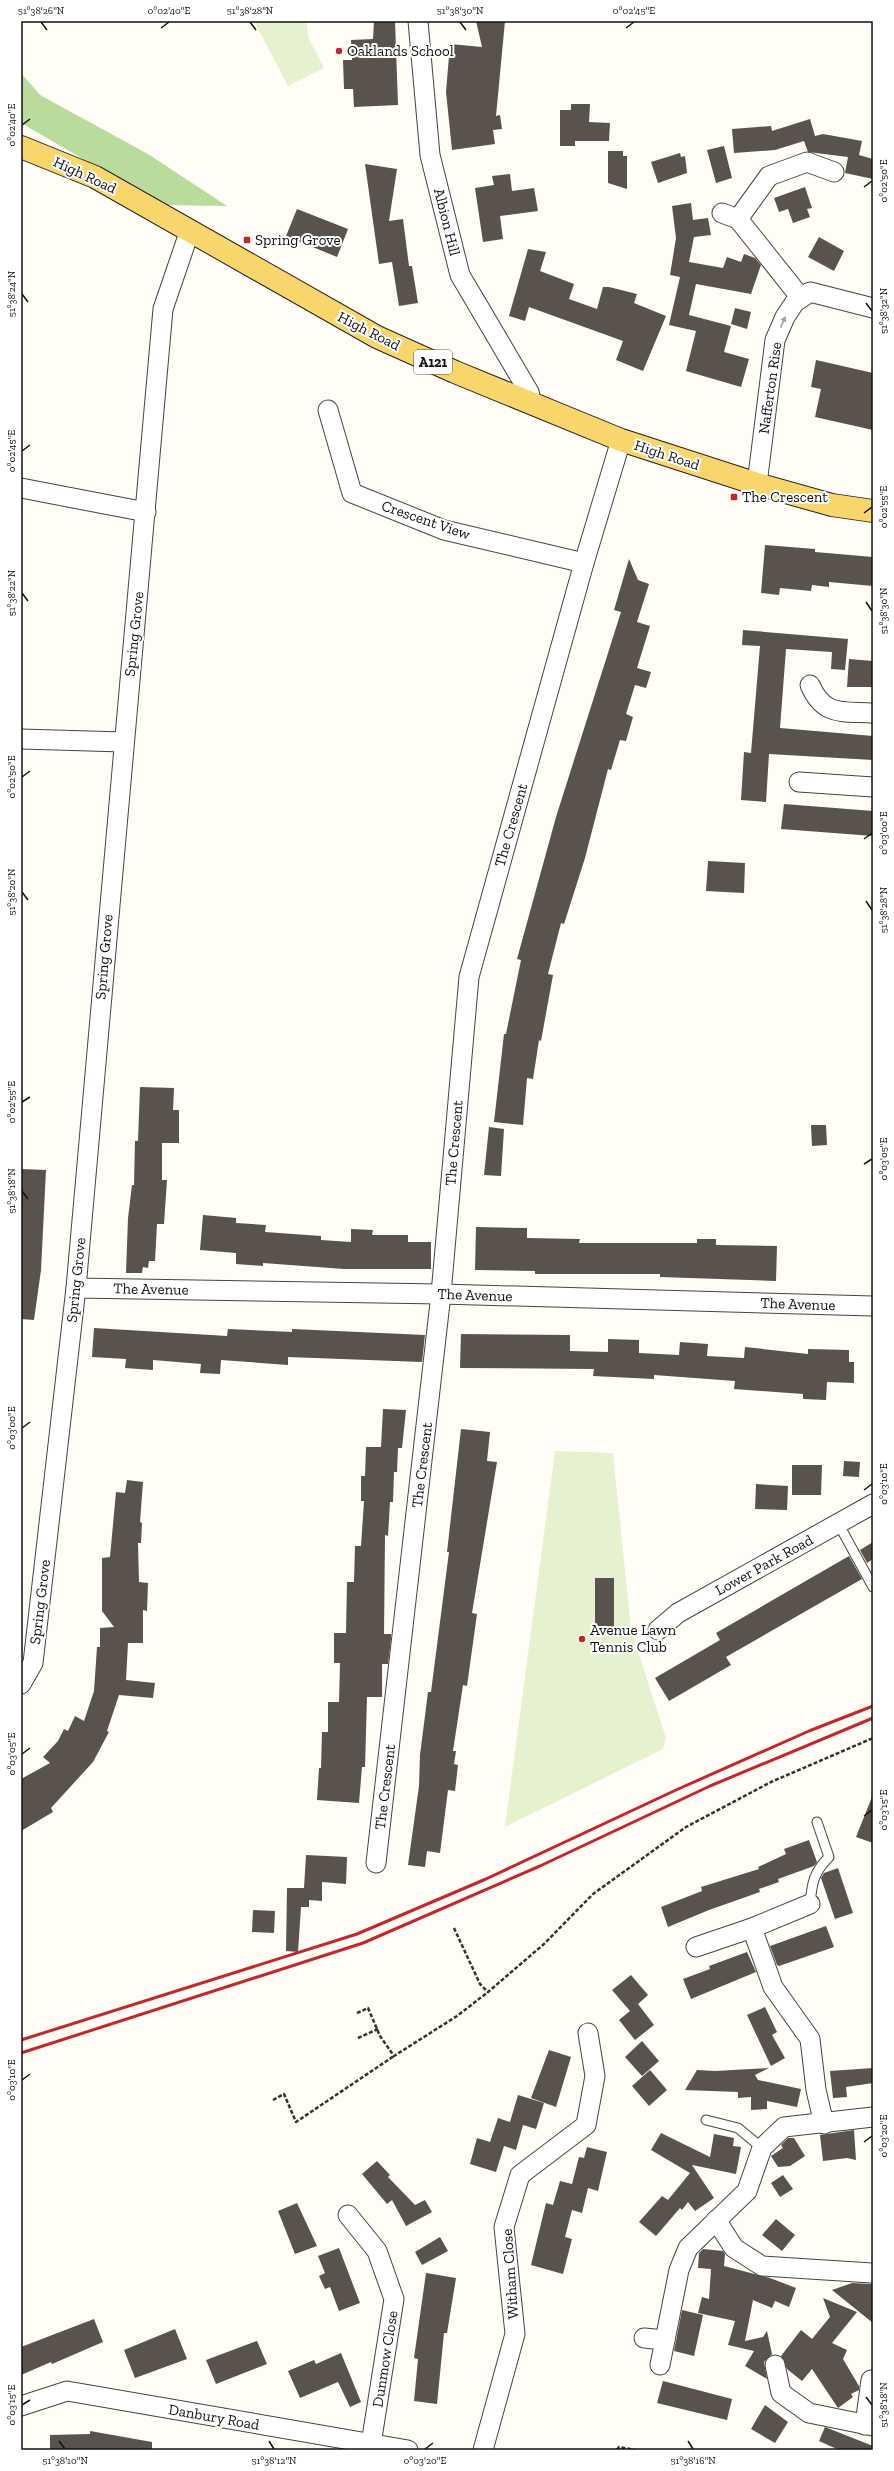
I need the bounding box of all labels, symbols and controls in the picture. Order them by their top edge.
text: 51°38'26"N [18,5,65,17]
text: 0°02'40"E [148,5,191,17]
text: 51°38'28"N [227,5,274,17]
text: 51°38'30"N [437,5,484,17]
text: 0°02'45"E [613,5,655,17]
place label: Oaklands School [347,42,454,60]
marker: Oaklands School [334,46,344,56]
text: 0°02'40"E [6,103,18,146]
street label: High Road [51,153,120,198]
text: 0°02'50"E [878,159,890,203]
street label: Albion Hill [430,186,464,258]
place label: Spring Grove [255,231,341,249]
marker: Spring Grove [242,235,252,245]
text: 51°38'24"N [6,270,18,317]
text: 51°38'32"N [878,287,890,334]
street label: High Road [335,308,404,355]
one-way arrow [780,316,786,328]
street label: Nafferton Rise [755,341,785,435]
road number: A121 [414,350,452,374]
text: 0°02'45"E [6,430,18,472]
street label: High Road [632,436,703,474]
text: 0°02'55"E [878,486,890,528]
place label: The Crescent [742,488,828,506]
marker: The Crescent [729,492,739,502]
street label: Crescent View [379,496,473,544]
text: 51°38'22"N [6,569,18,616]
text: 51°38'30"N [878,587,890,634]
street label: Spring Grove [121,591,147,677]
text: 0°02'50"E [6,755,18,799]
street label: The Crescent [491,781,532,869]
text: 0°03'00"E [878,811,890,855]
text: 51°38'20"N [6,868,18,915]
text: 51°38'28"N [878,886,890,933]
street label: Spring Grove [91,914,117,1000]
text: 0°02'55"E [6,1081,18,1123]
street label: The Crescent [441,1099,467,1187]
text: 0°03'05"E [878,1138,890,1180]
text: 51°38'18"N [6,1168,18,1214]
street label: Spring Grove [63,1237,89,1323]
street label: The Avenue [113,1279,189,1299]
street label: The Avenue [437,1285,513,1305]
street label: The Avenue [760,1294,836,1314]
text: 0°03'00"E [6,1406,18,1450]
street label: The Crescent [408,1421,436,1509]
text: 0°03'10"E [878,1463,890,1505]
street label: Lower Park Road [712,1530,817,1599]
street label: Spring Grove [26,1558,54,1646]
place label: Avenue Lawn Tennis Club [590,1621,677,1656]
marker: Avenue Lawn Tennis Club [577,1634,587,1644]
text: 0°03'05"E [6,1733,18,1775]
street label: The Crescent [371,1743,399,1831]
text: 0°03'15"E [878,1789,890,1830]
text: 0°03'10"E [6,2059,18,2101]
text: 0°03'20"E [878,2114,890,2157]
street label: Witham Close [498,2228,522,2320]
street label: Dunmow Close [368,2309,402,2409]
text: 51°38'18"N [878,2382,890,2428]
text: 0°03'15"E [6,2384,18,2425]
street label: Danbury Road [167,2400,262,2434]
text: 51°38'10"N [42,2455,88,2467]
text: 51°38'12"N [252,2455,297,2467]
text: 0°03'20"E [404,2455,447,2467]
text: 51°38'16"N [670,2455,716,2467]

